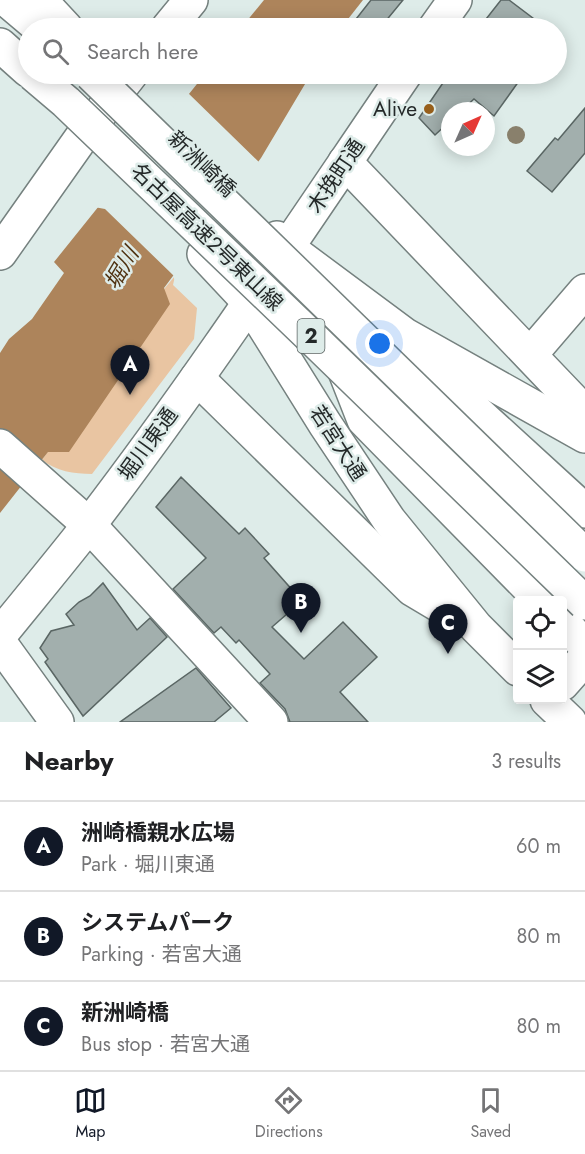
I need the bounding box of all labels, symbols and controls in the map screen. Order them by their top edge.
search box [18,18,567,84]
icon: search [39,35,72,68]
text: Search here [87,35,198,67]
place label: Alive [373,94,417,124]
marker: Alive [422,102,436,116]
north arrow [441,102,495,156]
street label: 新洲崎橋 [161,124,243,204]
street label: 木挽町通 [300,133,372,219]
street label: 名古屋高速2号東山線 [124,156,290,318]
water label: 堀川 [96,239,147,295]
road number: 2 [298,319,324,353]
your location [365,329,394,358]
pin: A [110,346,150,395]
street label: 若宮大通 [303,400,373,486]
street label: 堀川東通 [111,401,185,487]
pin: B [282,584,320,633]
map controls [513,596,567,704]
button: locate [513,596,567,650]
pin: C [428,604,468,654]
button: layers [513,650,567,704]
text: Nearby [24,742,113,780]
text: 3 results [491,747,561,776]
text: 洲崎橋親水広場 [81,816,235,848]
text: A [36,832,51,861]
text: 60 m [516,832,561,861]
text: Park · 堀川東通 [81,850,215,879]
text: システムパーク [81,906,234,938]
text: B [37,922,50,951]
text: 80 m [516,922,561,951]
text: Parking · 若宮大通 [81,940,242,969]
text: 新洲崎橋 [81,996,169,1028]
text: C [36,1012,51,1041]
text: 80 m [516,1012,561,1041]
text: Bus stop · 若宮大通 [81,1030,250,1059]
tab: Map [74,1084,107,1143]
tab: Directions [255,1084,323,1143]
tab: Saved [470,1084,511,1143]

